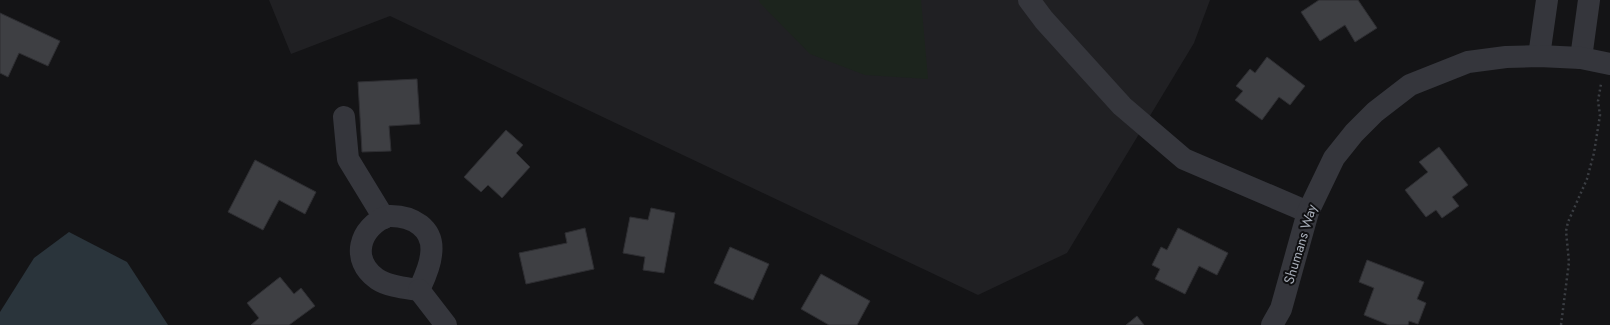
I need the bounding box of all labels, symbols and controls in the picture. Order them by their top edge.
street label: Shumans Way [1278,201,1322,286]

